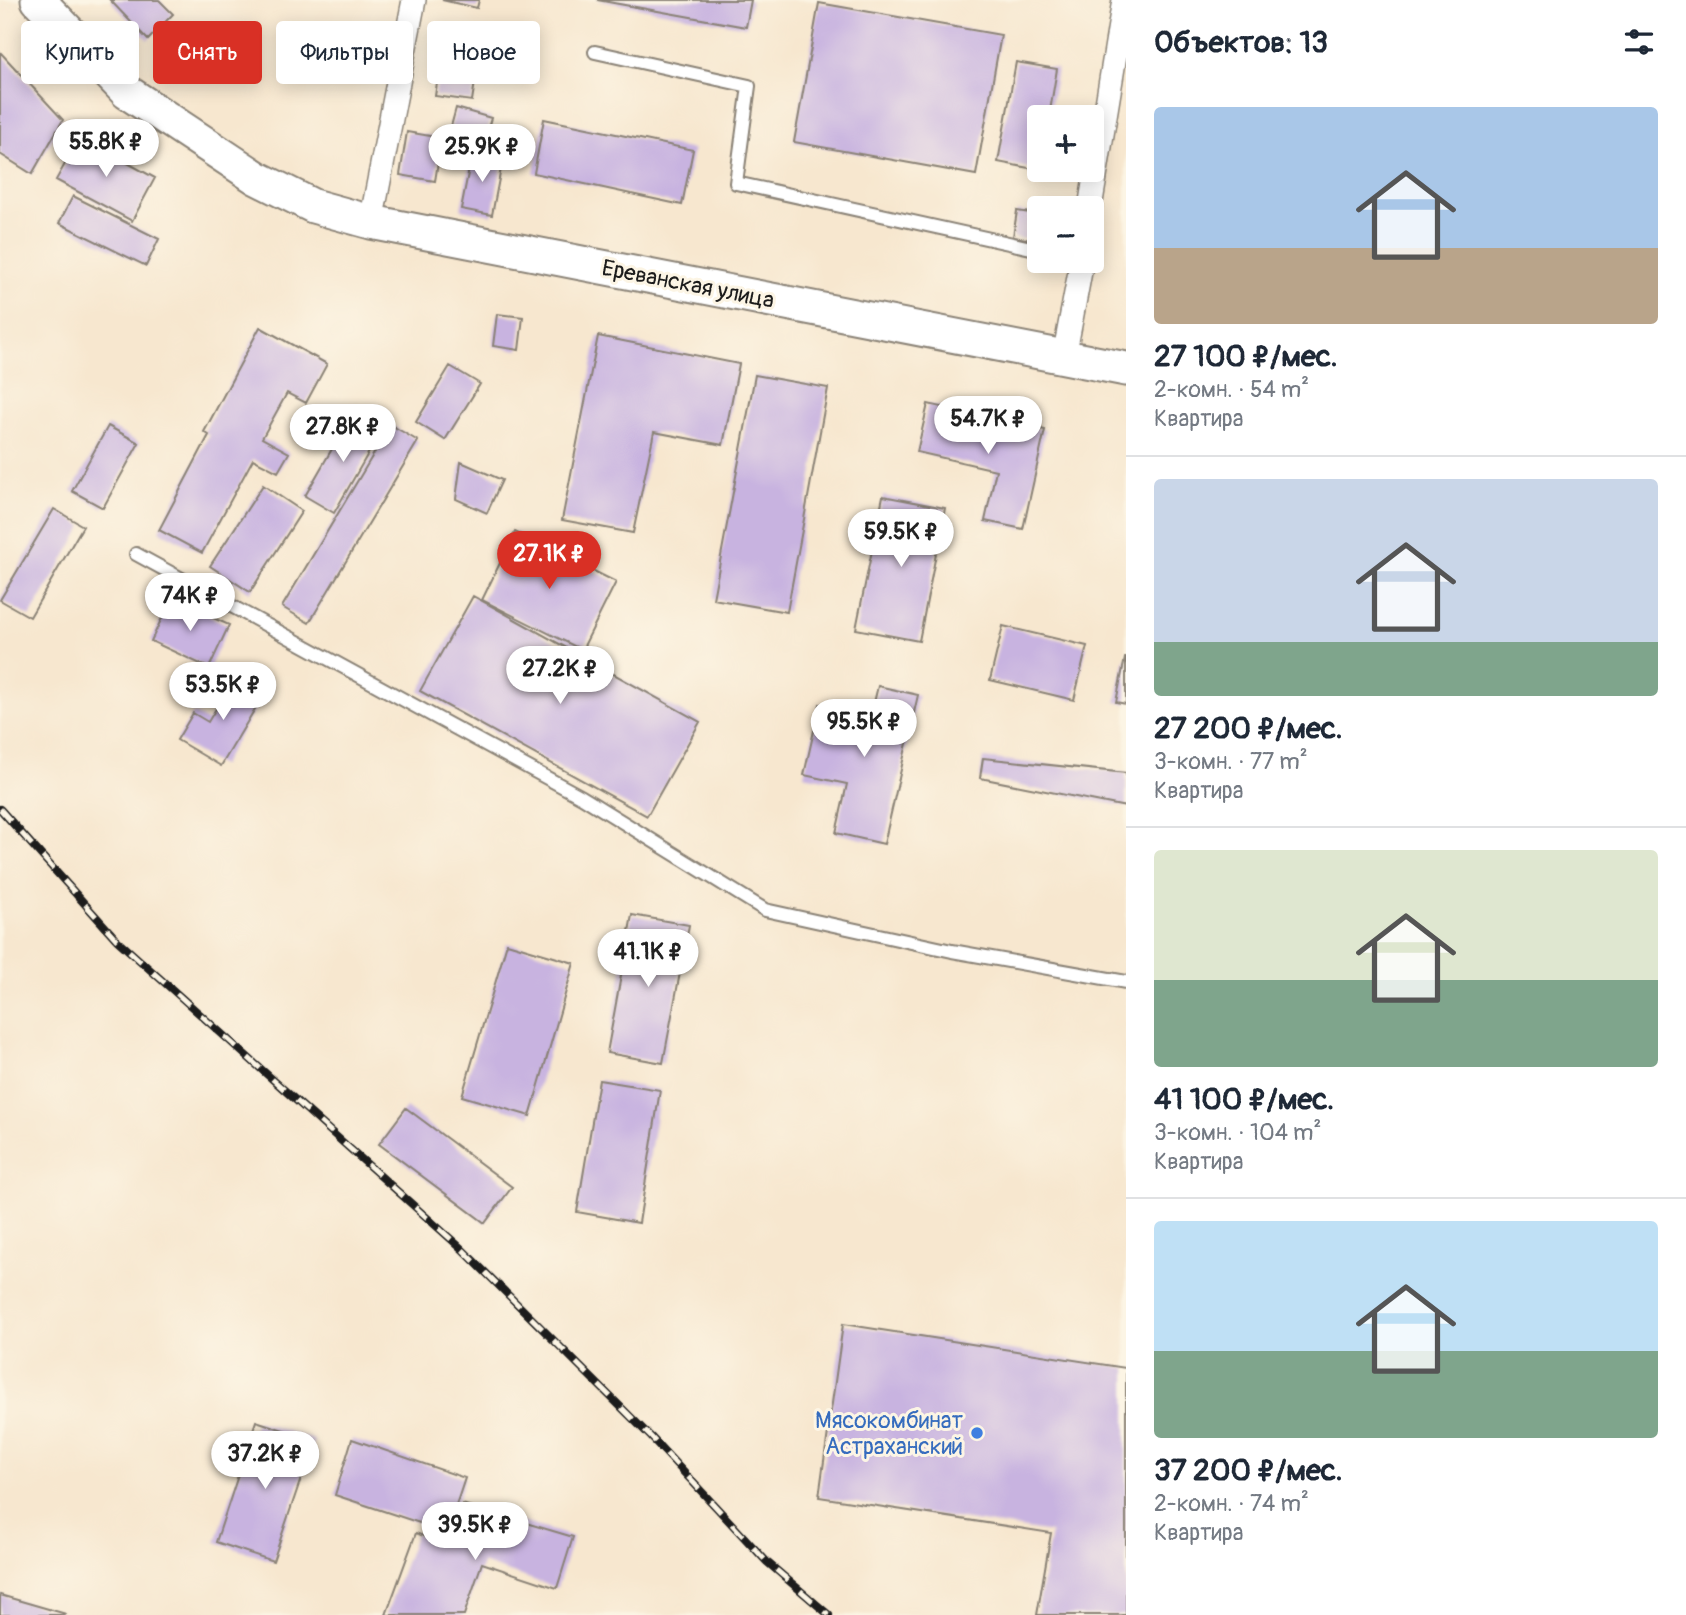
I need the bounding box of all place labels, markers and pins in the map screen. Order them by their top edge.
pin: 55.8K ₽ [41,120,171,179]
pin: 25.9K ₽ [417,124,547,184]
pin: 54.7K ₽ [923,396,1053,456]
pin: 27.8K ₽ [278,405,408,464]
pin: 59.5K ₽ [836,510,966,569]
pin: 27.1K ₽ [484,532,614,591]
pin: 74K ₽ [141,574,239,633]
pin: 27.2K ₽ [495,646,625,706]
pin: 53.5K ₽ [158,662,288,722]
pin: 95.5K ₽ [799,700,929,759]
pin: 41.1K ₽ [583,930,713,989]
place label: Мясокомбинат Астраханский [815,1406,963,1461]
marker: Мясокомбинат Астраханский [969,1425,985,1441]
pin: 37.2K ₽ [200,1432,330,1491]
pin: 39.5K ₽ [410,1502,540,1562]

